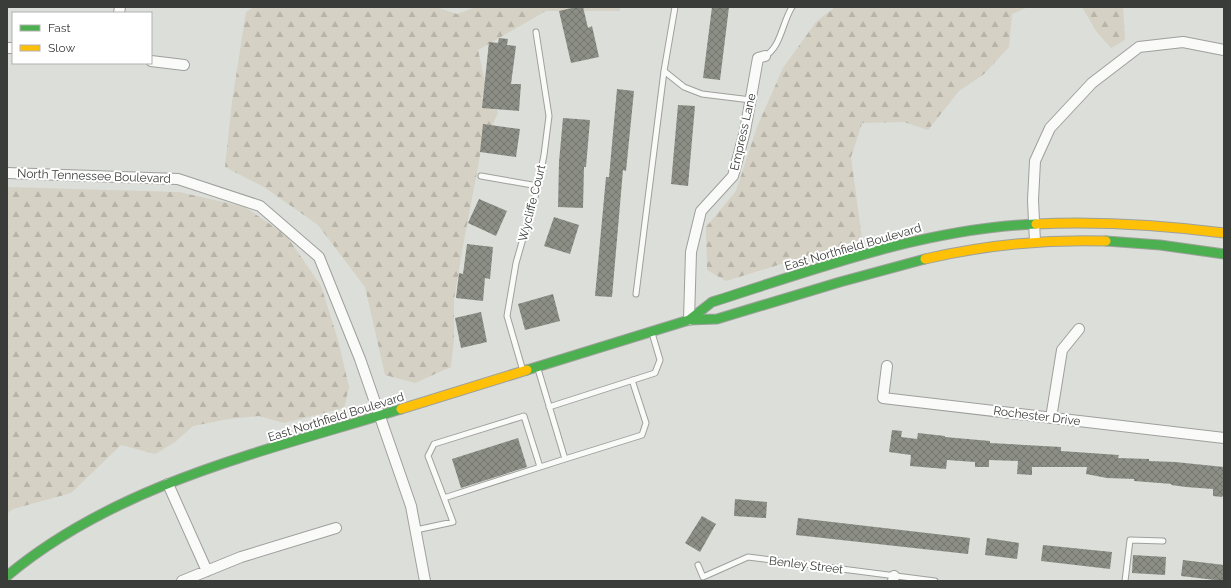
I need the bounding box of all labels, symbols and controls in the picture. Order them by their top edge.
legend [12,12,152,64]
text: Fast [48,21,71,35]
text: Slow [48,41,75,55]
street label: Empress Lane [727,92,759,172]
street label: Wycliffe Court [516,163,548,243]
street label: North Tennessee Boulevard [17,166,171,186]
street label: East Northfield Boulevard [783,221,923,273]
street label: East Northfield Boulevard [266,390,406,444]
street label: Rochester Drive [993,404,1081,428]
street label: Benley Street [768,554,844,576]

